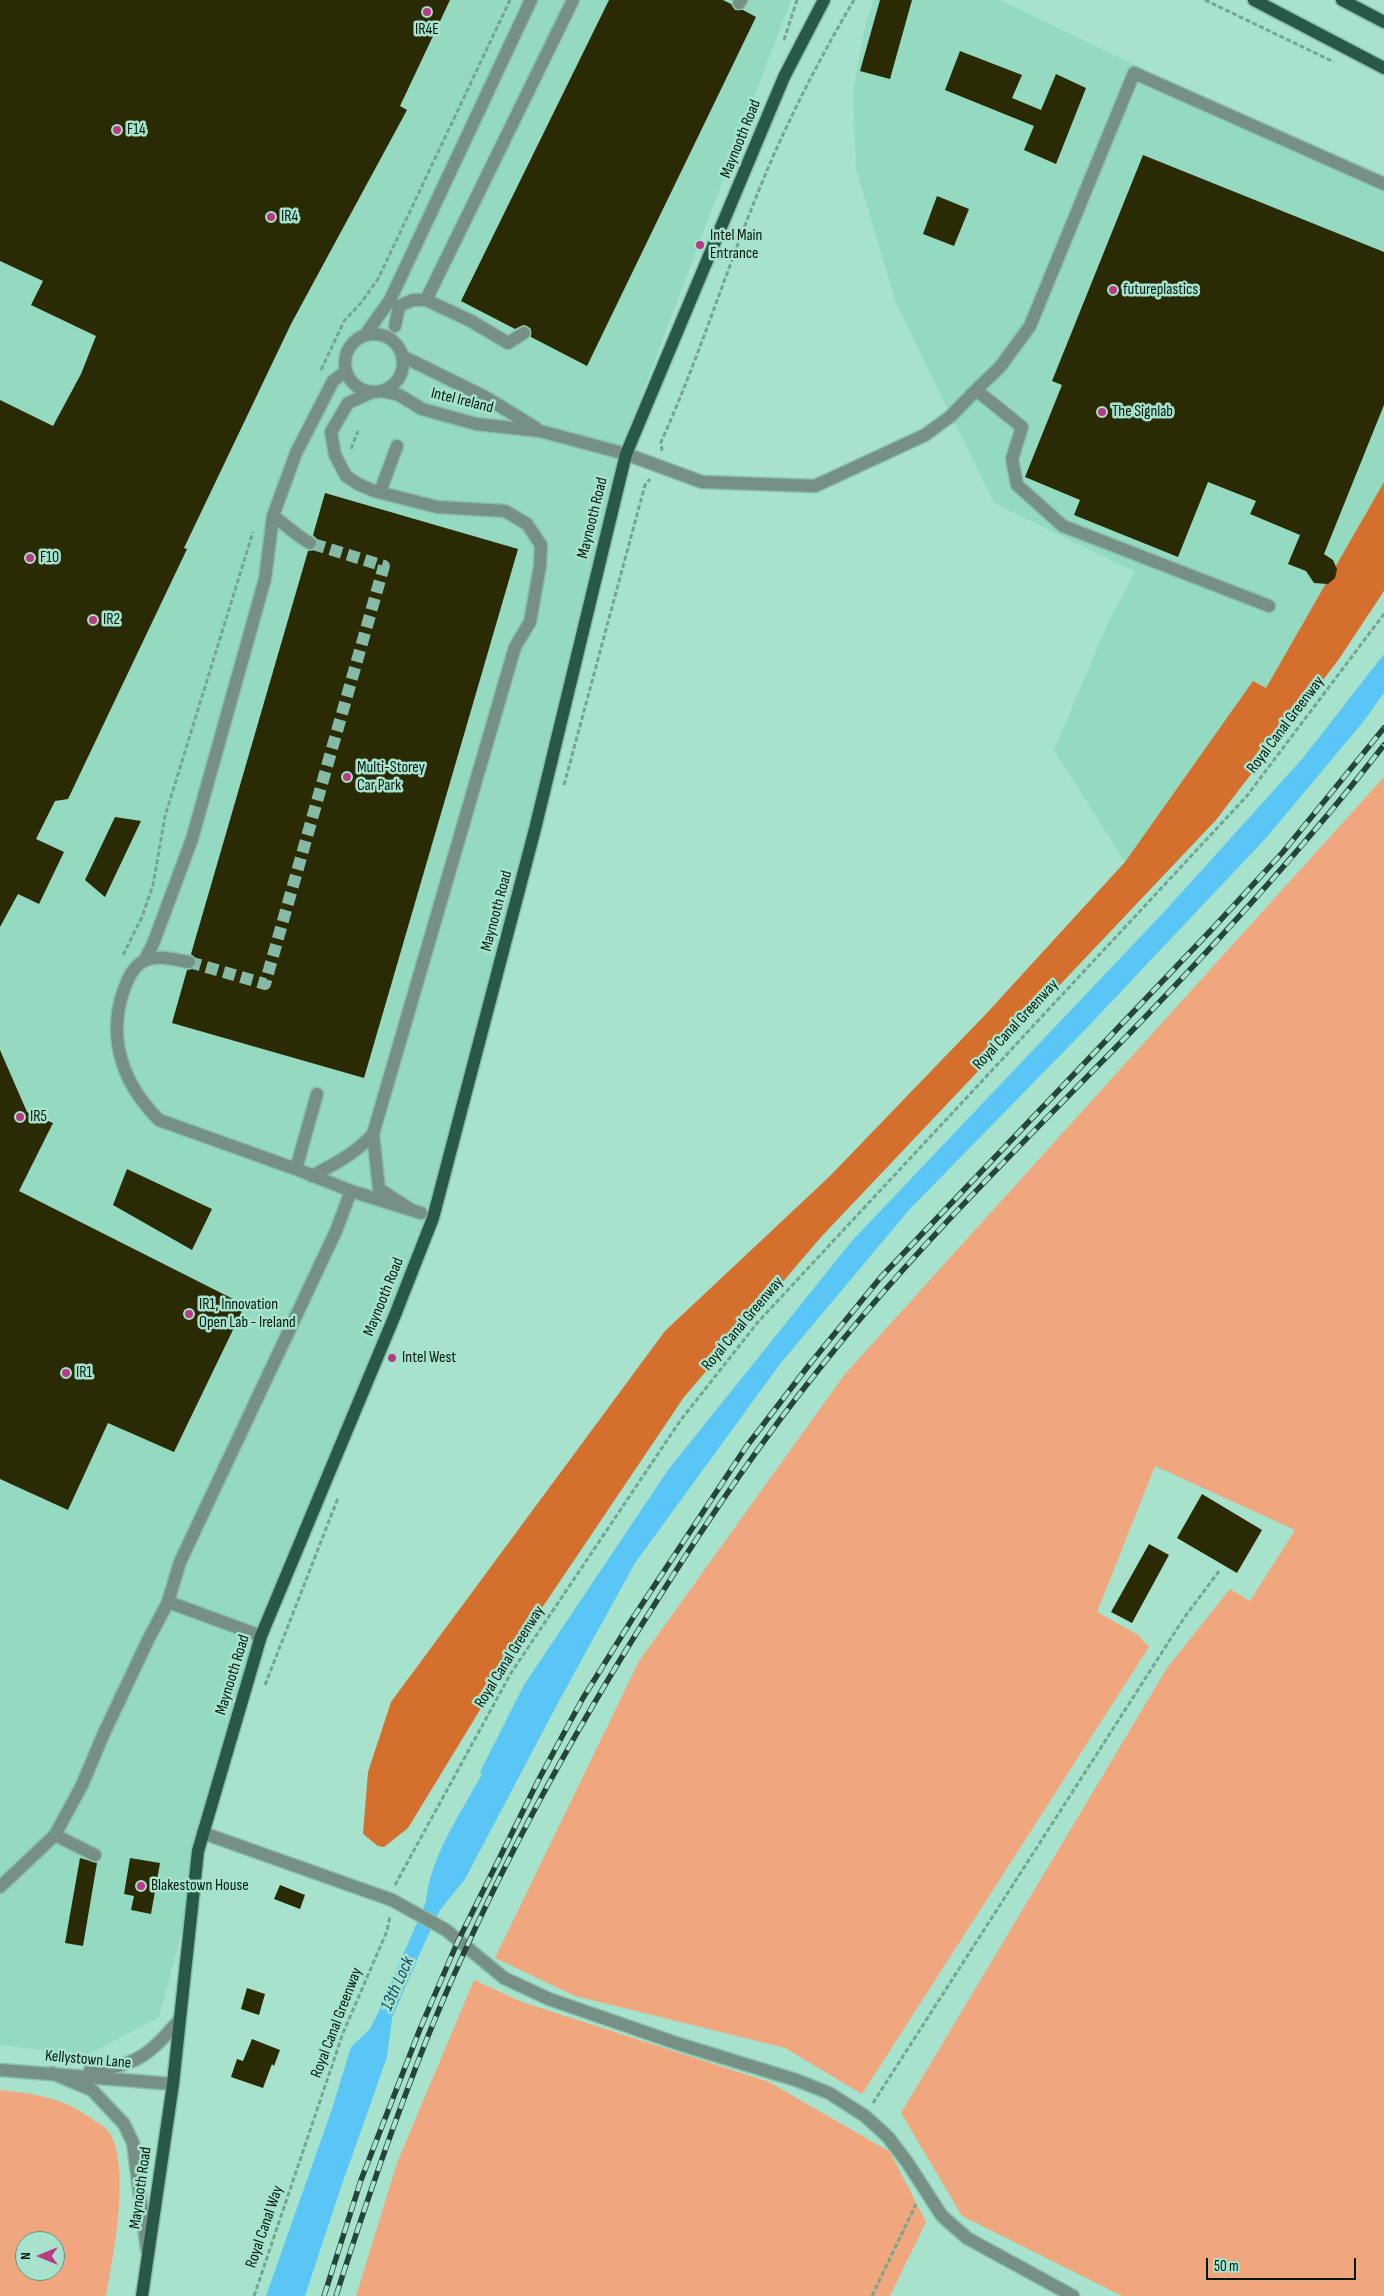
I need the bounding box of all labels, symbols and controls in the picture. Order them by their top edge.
marker: IR4E [421,6,433,18]
place label: IR4E [415,20,439,40]
street label: Maynooth Road [717,97,765,181]
place label: F14 [127,120,146,140]
marker: F14 [111,124,123,136]
place label: IR4 [281,207,298,227]
marker: IR4 [265,211,277,223]
place label: Intel Main Entrance [710,226,762,264]
marker: Intel Main Entrance [694,239,706,251]
place label: futureplastics [1123,280,1198,300]
marker: futureplastics [1107,284,1119,296]
street label: Intel Ireland [429,384,495,418]
place label: The Signlab [1112,402,1173,422]
marker: The Signlab [1096,406,1108,418]
street label: Maynooth Road [574,476,612,560]
place label: F10 [40,548,59,568]
marker: F10 [24,552,36,564]
place label: IR2 [103,610,120,630]
marker: IR2 [87,614,99,626]
street label: Royal Canal Greenway [1243,673,1329,777]
place label: Multi-Storey Car Park [357,758,425,796]
marker: Multi-Storey Car Park [341,771,353,783]
street label: Maynooth Road [477,869,517,953]
street label: Royal Canal Greenway [969,976,1063,1074]
place label: IR5 [30,1107,47,1127]
marker: IR5 [14,1111,26,1123]
street label: Maynooth Road [360,1255,408,1339]
street label: Royal Canal Greenway [698,1273,788,1375]
place label: IR1, Innovation Open Lab - Ireland [199,1295,296,1333]
marker: IR1, Innovation Open Lab - Ireland [183,1308,195,1320]
place label: Intel West [402,1348,456,1368]
marker: Intel West [386,1352,398,1364]
place label: IR1 [76,1363,92,1383]
marker: IR1 [60,1367,72,1379]
street label: Royal Canal Greenway [471,1602,549,1712]
street label: Maynooth Road [212,1633,254,1717]
place label: Blakestown House [151,1876,249,1896]
marker: Blakestown House [135,1880,147,1892]
water label: 13th Lock [377,1954,419,2014]
street label: Royal Canal Greenway [307,1965,367,2081]
street label: Kellystown Lane [44,2047,132,2073]
street label: Maynooth Road [126,2146,156,2230]
street label: Royal Canal Way [242,2183,288,2271]
north arrow [15,2231,65,2281]
scale bar [1209,2248,1359,2280]
text: N [17,2252,34,2260]
text: 50 m [1214,2257,1239,2276]

